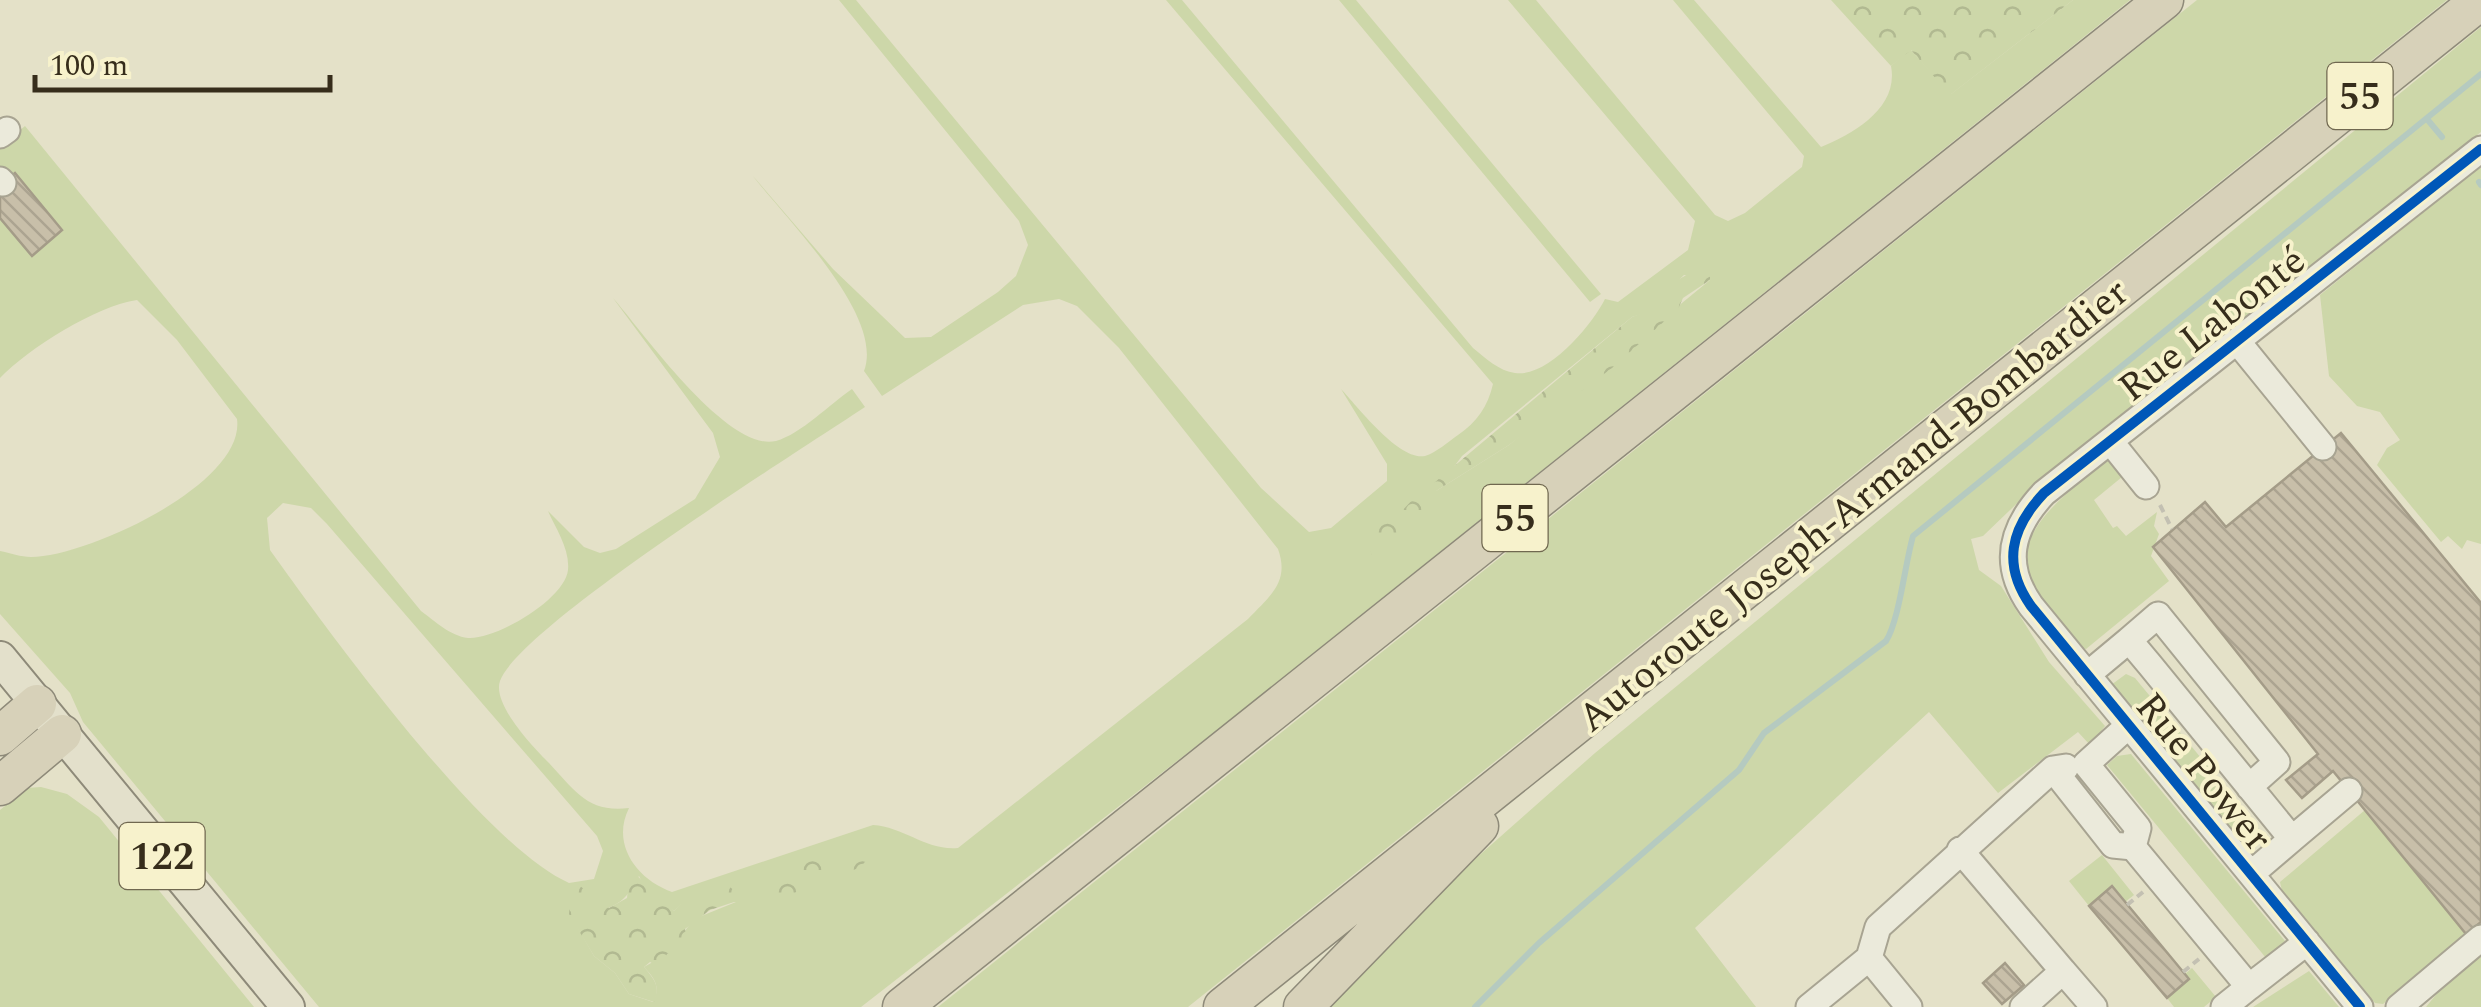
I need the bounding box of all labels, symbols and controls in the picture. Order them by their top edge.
scale bar [35,30,330,92]
text: 100 m [50,43,128,89]
road number: 55 [2328,63,2392,129]
street label: Rue Labonté [2106,232,2320,418]
street label: Autoroute Joseph-Armand-Bombardier [1565,264,2143,748]
road number: 55 [1482,485,1548,551]
street label: Rue Power [2120,680,2287,866]
road number: 122 [120,823,204,889]

